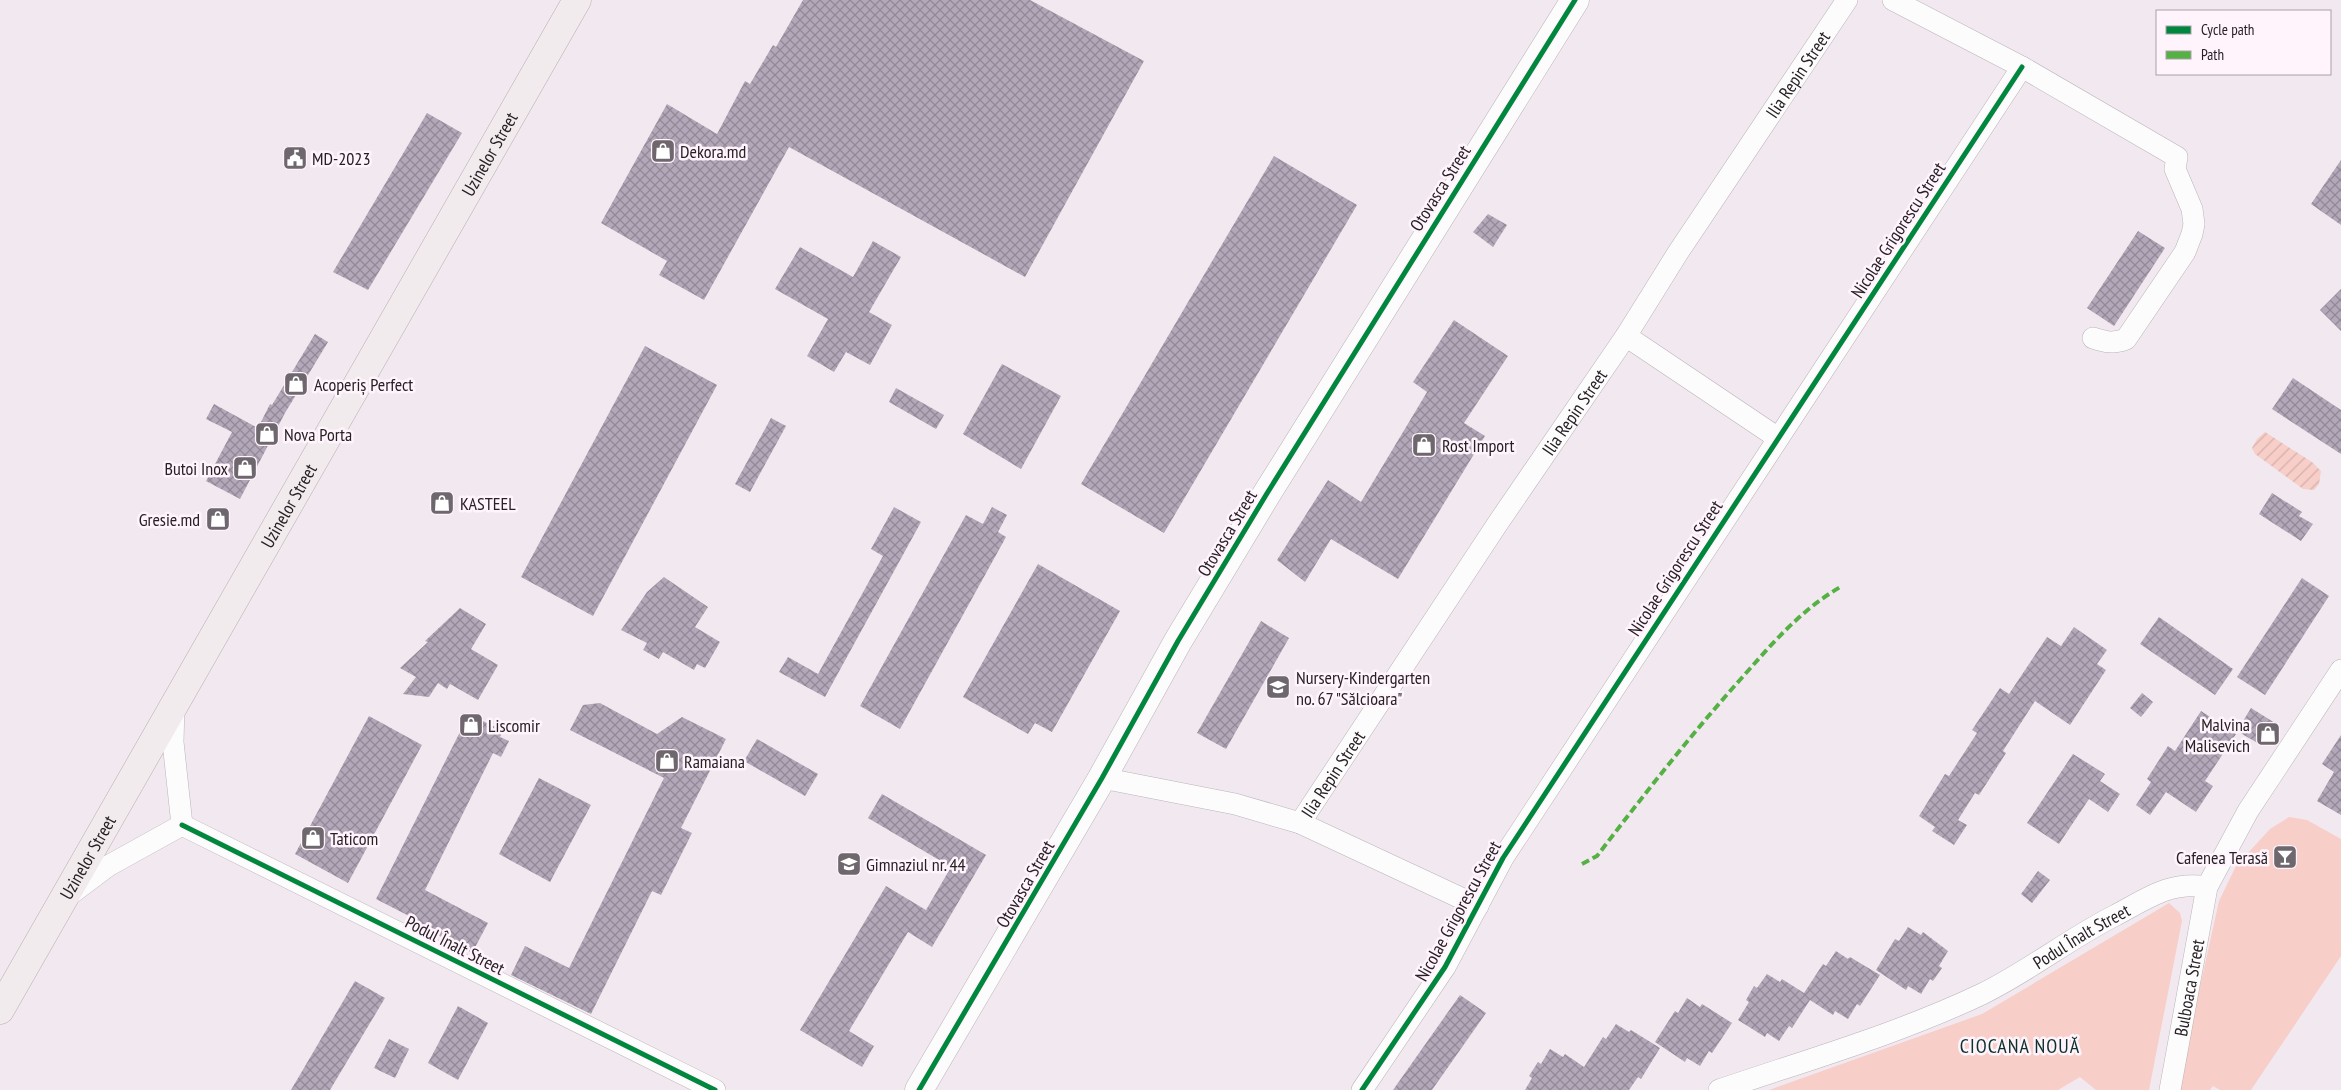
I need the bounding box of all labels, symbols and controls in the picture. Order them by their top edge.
legend [2156,10,2331,75]
text: Cycle path [2201,20,2254,39]
street label: Ilia Repin Street [1760,26,1835,122]
text: Path [2201,45,2224,64]
street label: Uzinelor Street [456,108,522,200]
shop icon: Dekora.md [650,138,676,164]
place label: Dekora.md [680,140,746,163]
street label: Otovasca Street [1404,141,1476,235]
public building icon: MD-2023 [282,145,308,171]
place label: MD-2023 [312,147,371,170]
street label: Nicolae Grigorescu Street [1846,158,1950,302]
street label: Ilia Repin Street [1536,364,1612,460]
shop icon: Acoperiș Perfect [283,371,309,397]
place label: Acoperiș Perfect [314,373,413,396]
shop icon: Nova Porta [254,421,280,447]
place label: Nova Porta [284,423,352,446]
shop icon: Rost Import [1411,432,1437,458]
place label: Rost Import [1442,434,1514,457]
shop icon: Butoi Inox [232,455,258,481]
place label: Butoi Inox [164,457,229,480]
street label: Uzinelor Street [255,459,321,552]
street label: Otovasca Street [1192,485,1262,581]
shop icon: KASTEEL [429,490,455,516]
place label: KASTEEL [460,492,516,515]
street label: Nicolae Grigorescu Street [1623,496,1727,640]
shop icon: Gresie.md [205,506,231,532]
place label: Gresie.md [139,508,200,531]
place label: Nursery-Kindergarten no. 67 "Sălcioara" [1296,666,1430,710]
school or university icon: Nursery-Kindergarten no. 67 "Sălcioara" [1265,674,1291,700]
shop icon: Liscomir [458,712,484,738]
place label: Malvina Malisevich [2185,713,2250,757]
place label: Liscomir [488,714,540,737]
shop icon: Malvina Malisevich [2255,721,2281,747]
street label: Ilia Repin Street [1295,726,1370,822]
shop icon: Ramaiana [654,748,680,774]
place label: Ramaiana [684,750,745,773]
street label: Uzinelor Street [54,811,120,903]
shop icon: Taticom [300,825,326,851]
place label: Taticom [330,827,378,850]
street label: Otovasca Street [991,836,1059,932]
street label: Nicolae Grigorescu Street [1410,837,1506,985]
bar icon: Cafenea Terasă [2272,844,2298,870]
place label: Cafenea Terasă [2176,846,2268,869]
school or university icon: Gimnaziul nr. 44 [836,851,862,877]
place label: Gimnaziul nr. 44 [866,853,966,876]
street label: Podul Înalt Street [2028,898,2134,974]
street label: Podul Înalt Street [401,910,509,980]
street label: Bulboaca Street [2169,937,2209,1038]
district label: CIOCANA NOUĂ [1960,1033,2080,1059]

